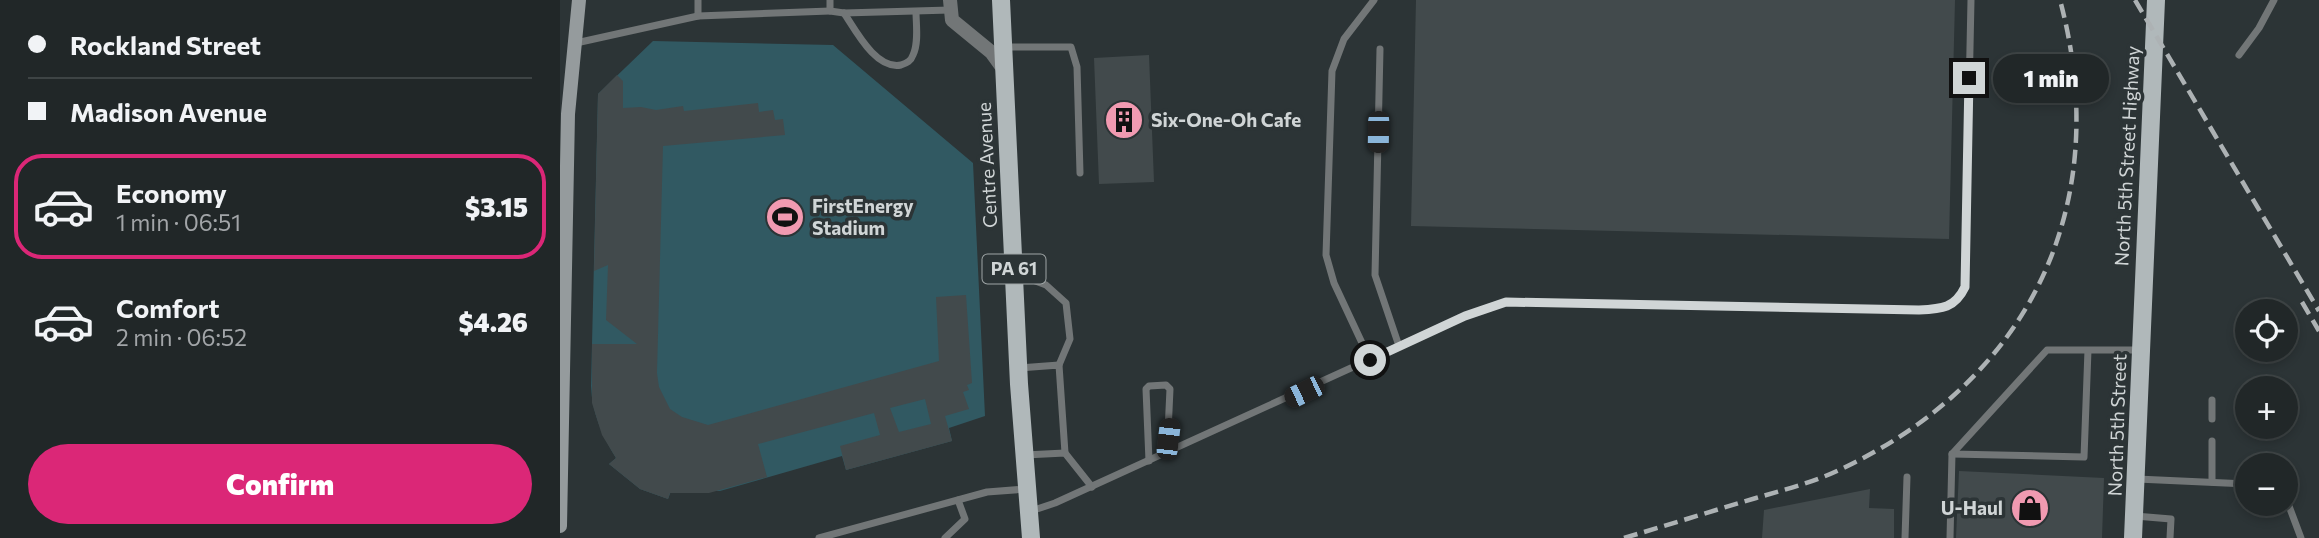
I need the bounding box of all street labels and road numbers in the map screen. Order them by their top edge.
street label: North 5th Street Highway [2109,45,2144,267]
street label: Centre Avenue [972,102,1001,229]
road number: PA 61 [982,255,1046,284]
street label: North 5th Street [2103,353,2130,497]

